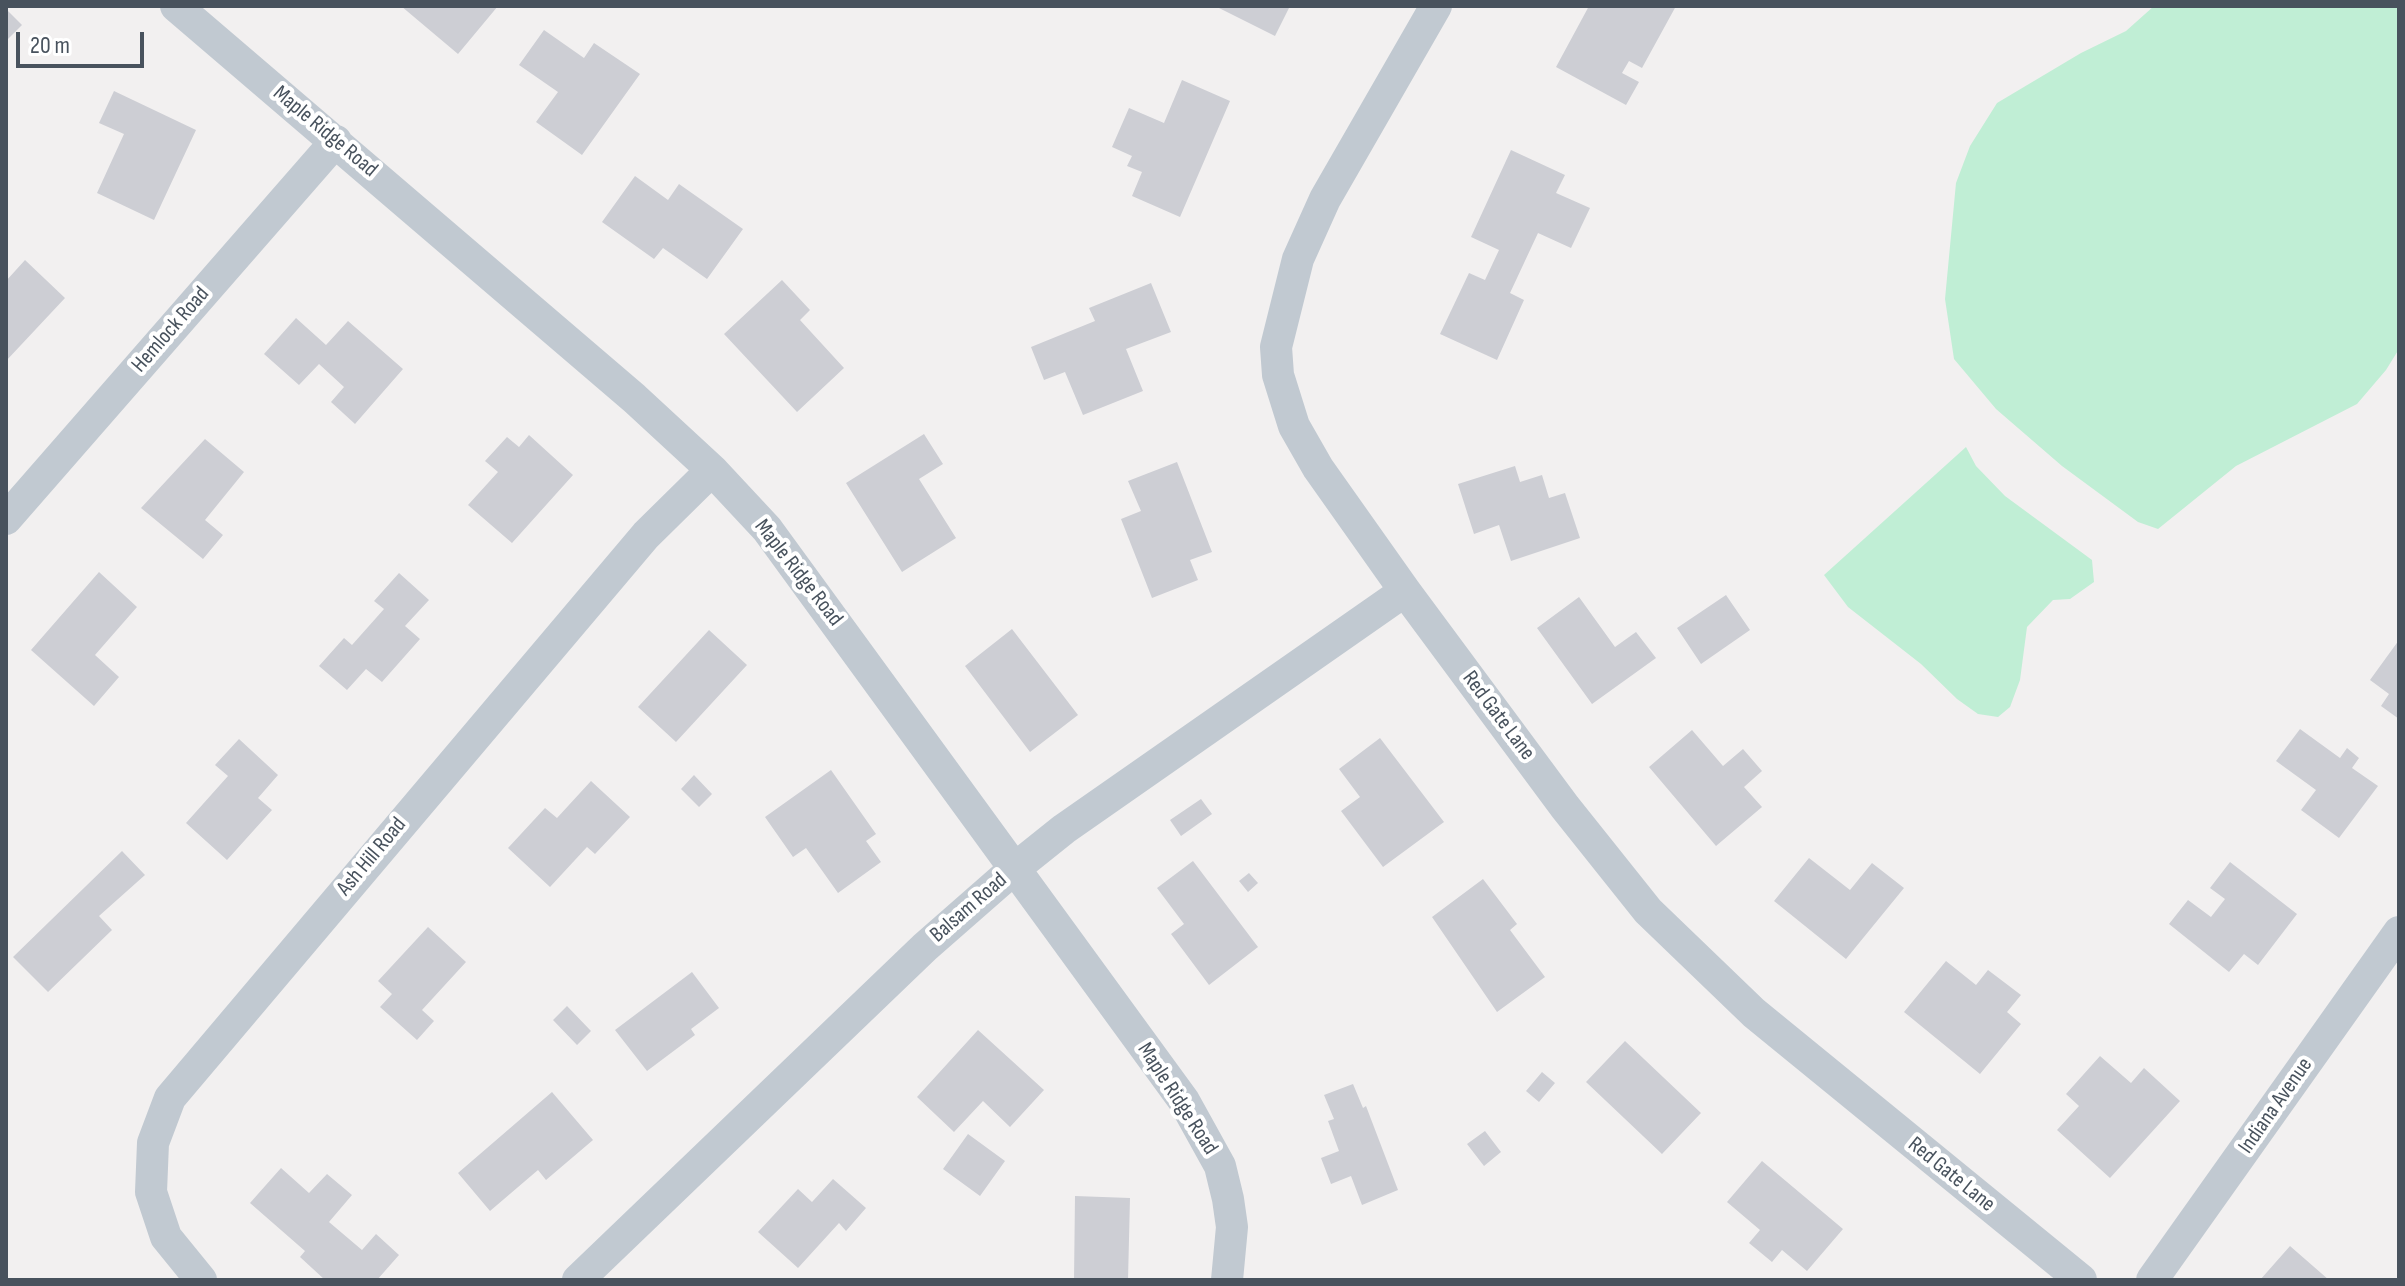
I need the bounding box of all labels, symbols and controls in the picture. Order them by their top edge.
scale bar [20,16,148,66]
text: 20 m [30,31,70,60]
street label: Maple Ridge Road [267,81,383,183]
street label: Hemlock Road [127,282,215,378]
street label: Maple Ridge Road [748,514,848,632]
street label: Red Gate Lane [1456,666,1540,766]
street label: Ash Hill Road [332,813,412,901]
street label: Balsam Road [925,868,1013,948]
street label: Maple Ridge Road [1131,1038,1223,1160]
street label: Indiana Avenue [2233,1053,2319,1159]
street label: Red Gate Lane [1902,1132,2000,1218]

